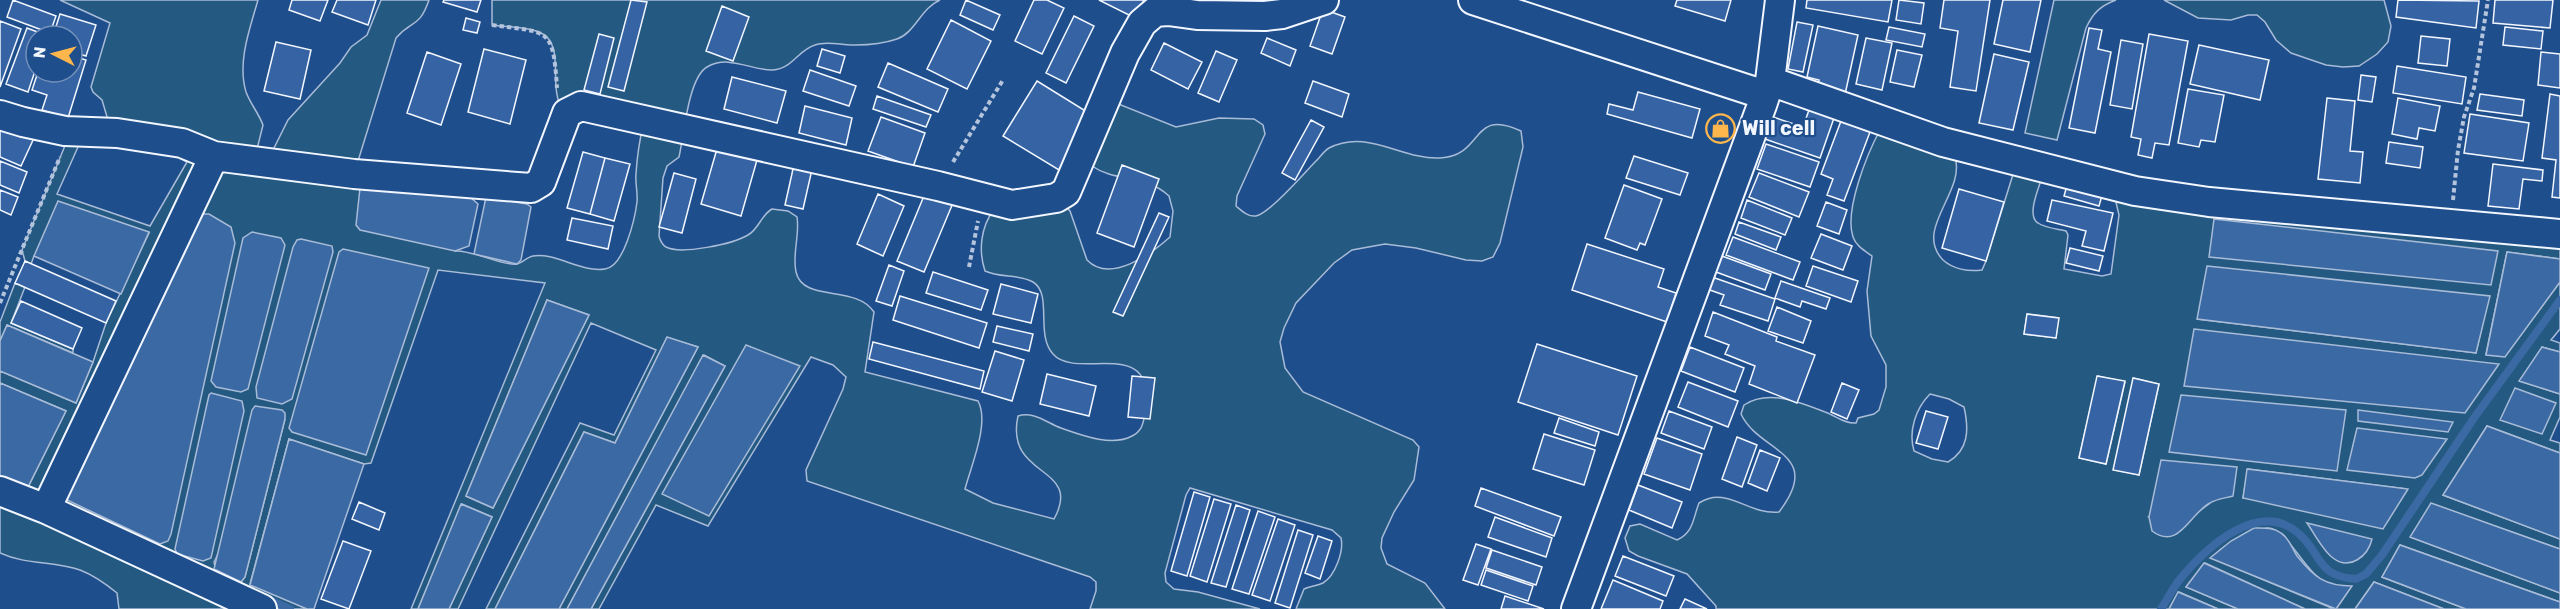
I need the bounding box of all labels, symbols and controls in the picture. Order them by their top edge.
north arrow [24,24,84,84]
text: N [30,46,50,59]
shop icon: Will cell [1705,112,1737,144]
place label: Will cell [1742,116,1815,140]

